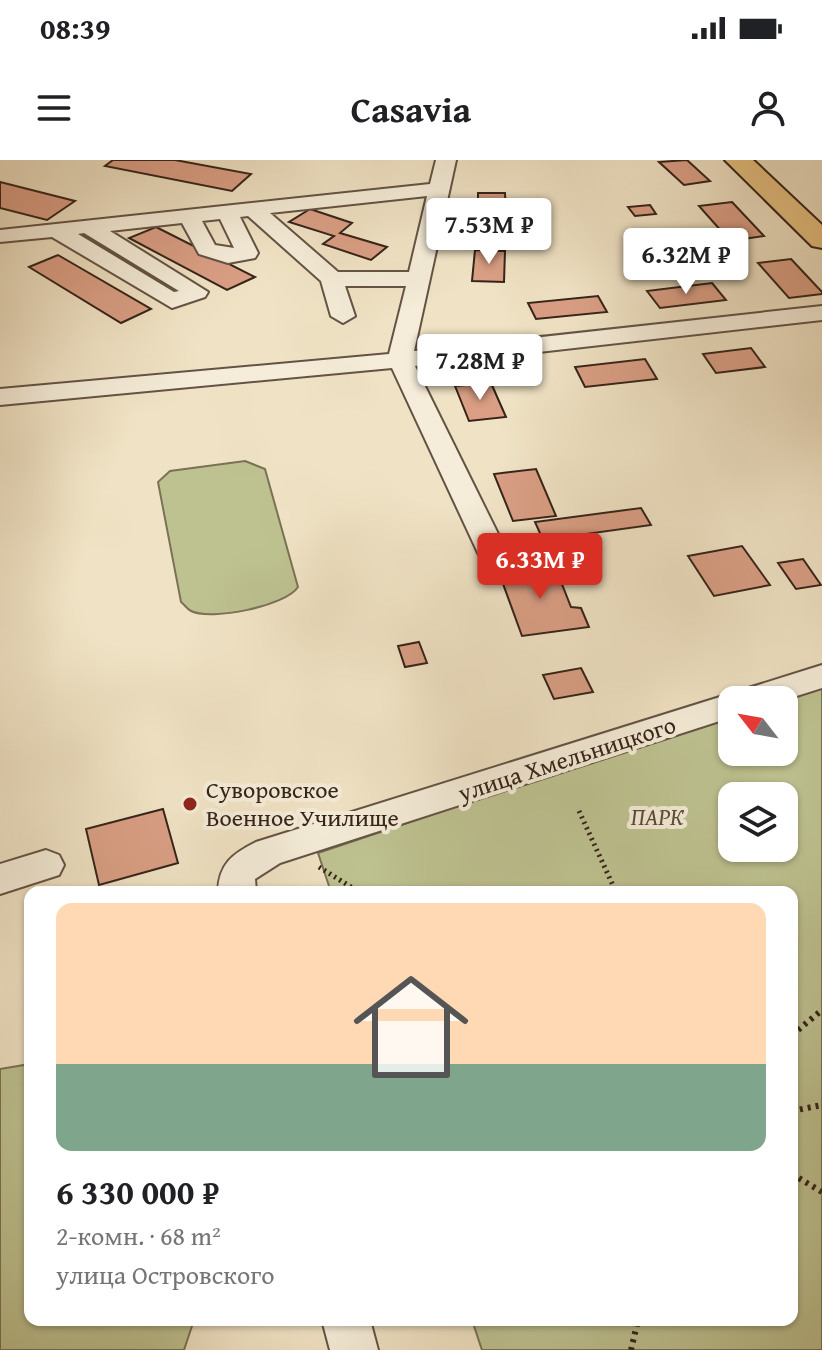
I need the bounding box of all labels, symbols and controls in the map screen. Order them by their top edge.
text: 08:39 [40,6,111,50]
text: Casavia [351,82,471,135]
icon: menu [32,86,76,130]
icon: person [746,86,790,130]
pin: 7.53M ₽ [415,198,563,266]
text: 7.53M ₽ [444,204,534,243]
pin: 6.32M ₽ [612,228,760,296]
text: 6.32M ₽ [641,234,731,273]
pin: 7.28M ₽ [406,334,554,402]
text: 7.28M ₽ [435,340,525,379]
pin: 6.33M ₽ [466,533,614,601]
text: 6.33M ₽ [495,539,585,578]
north arrow [718,686,798,766]
map controls [718,686,798,862]
street label: улица Хмельницкого [453,707,680,811]
place label: Суворовское Военное Училище [206,772,399,835]
button: layers [718,782,798,862]
marker: Суворовское Военное Училище [181,795,199,813]
park label: ПАРК [631,799,685,834]
icon: home [339,955,483,1099]
text: 6 330 000 ₽ [56,1167,219,1216]
text: 2-комн. · 68 m² [56,1216,221,1255]
text: улица Островского [56,1255,274,1294]

